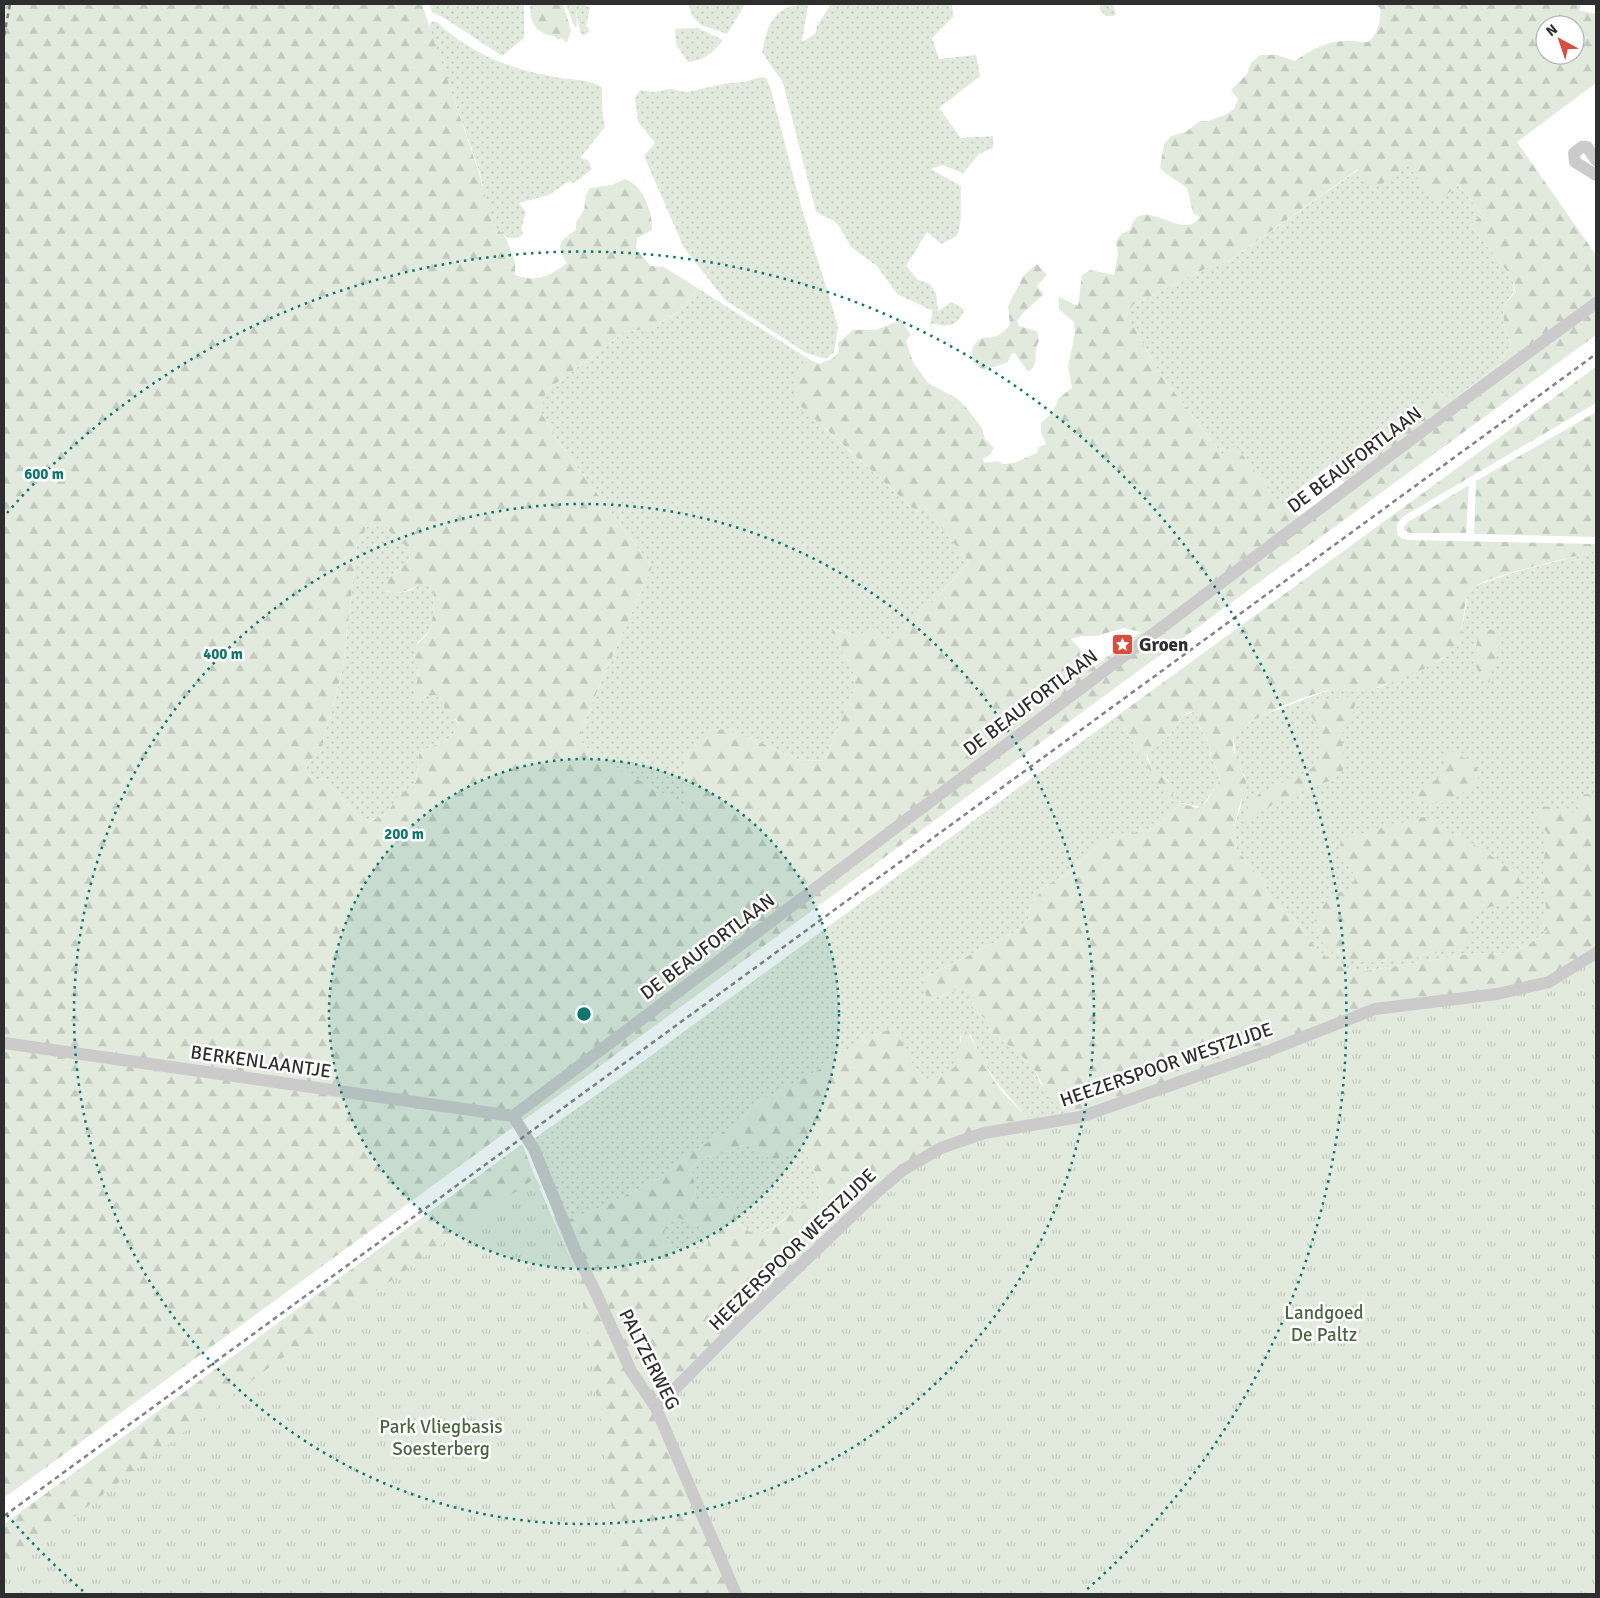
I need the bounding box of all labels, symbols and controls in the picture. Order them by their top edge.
north arrow [1535,15,1585,65]
text: N [1543,21,1561,40]
street label: DE BEAUFORTLAAN [1283,401,1427,518]
text: 600 m [24,465,64,483]
place icon: Groen [1111,632,1135,656]
place label: Groen [1139,633,1188,657]
street label: DE BEAUFORTLAAN [959,644,1103,761]
text: 400 m [203,645,243,663]
text: 200 m [384,825,424,843]
street label: DE BEAUFORTLAAN [636,888,780,1005]
centre of rings [575,1005,593,1023]
street label: HEEZERSPOOR WESTZIJDE [1057,1017,1276,1113]
street label: BERKENLAANTJE [189,1040,333,1084]
street label: HEEZERSPOOR WESTZIJDE [704,1164,881,1336]
park label: Landgoed De Paltz [1284,1301,1364,1347]
street label: PALTZERWEG [613,1305,685,1414]
park label: Park Vliegbasis Soesterberg [379,1415,503,1461]

